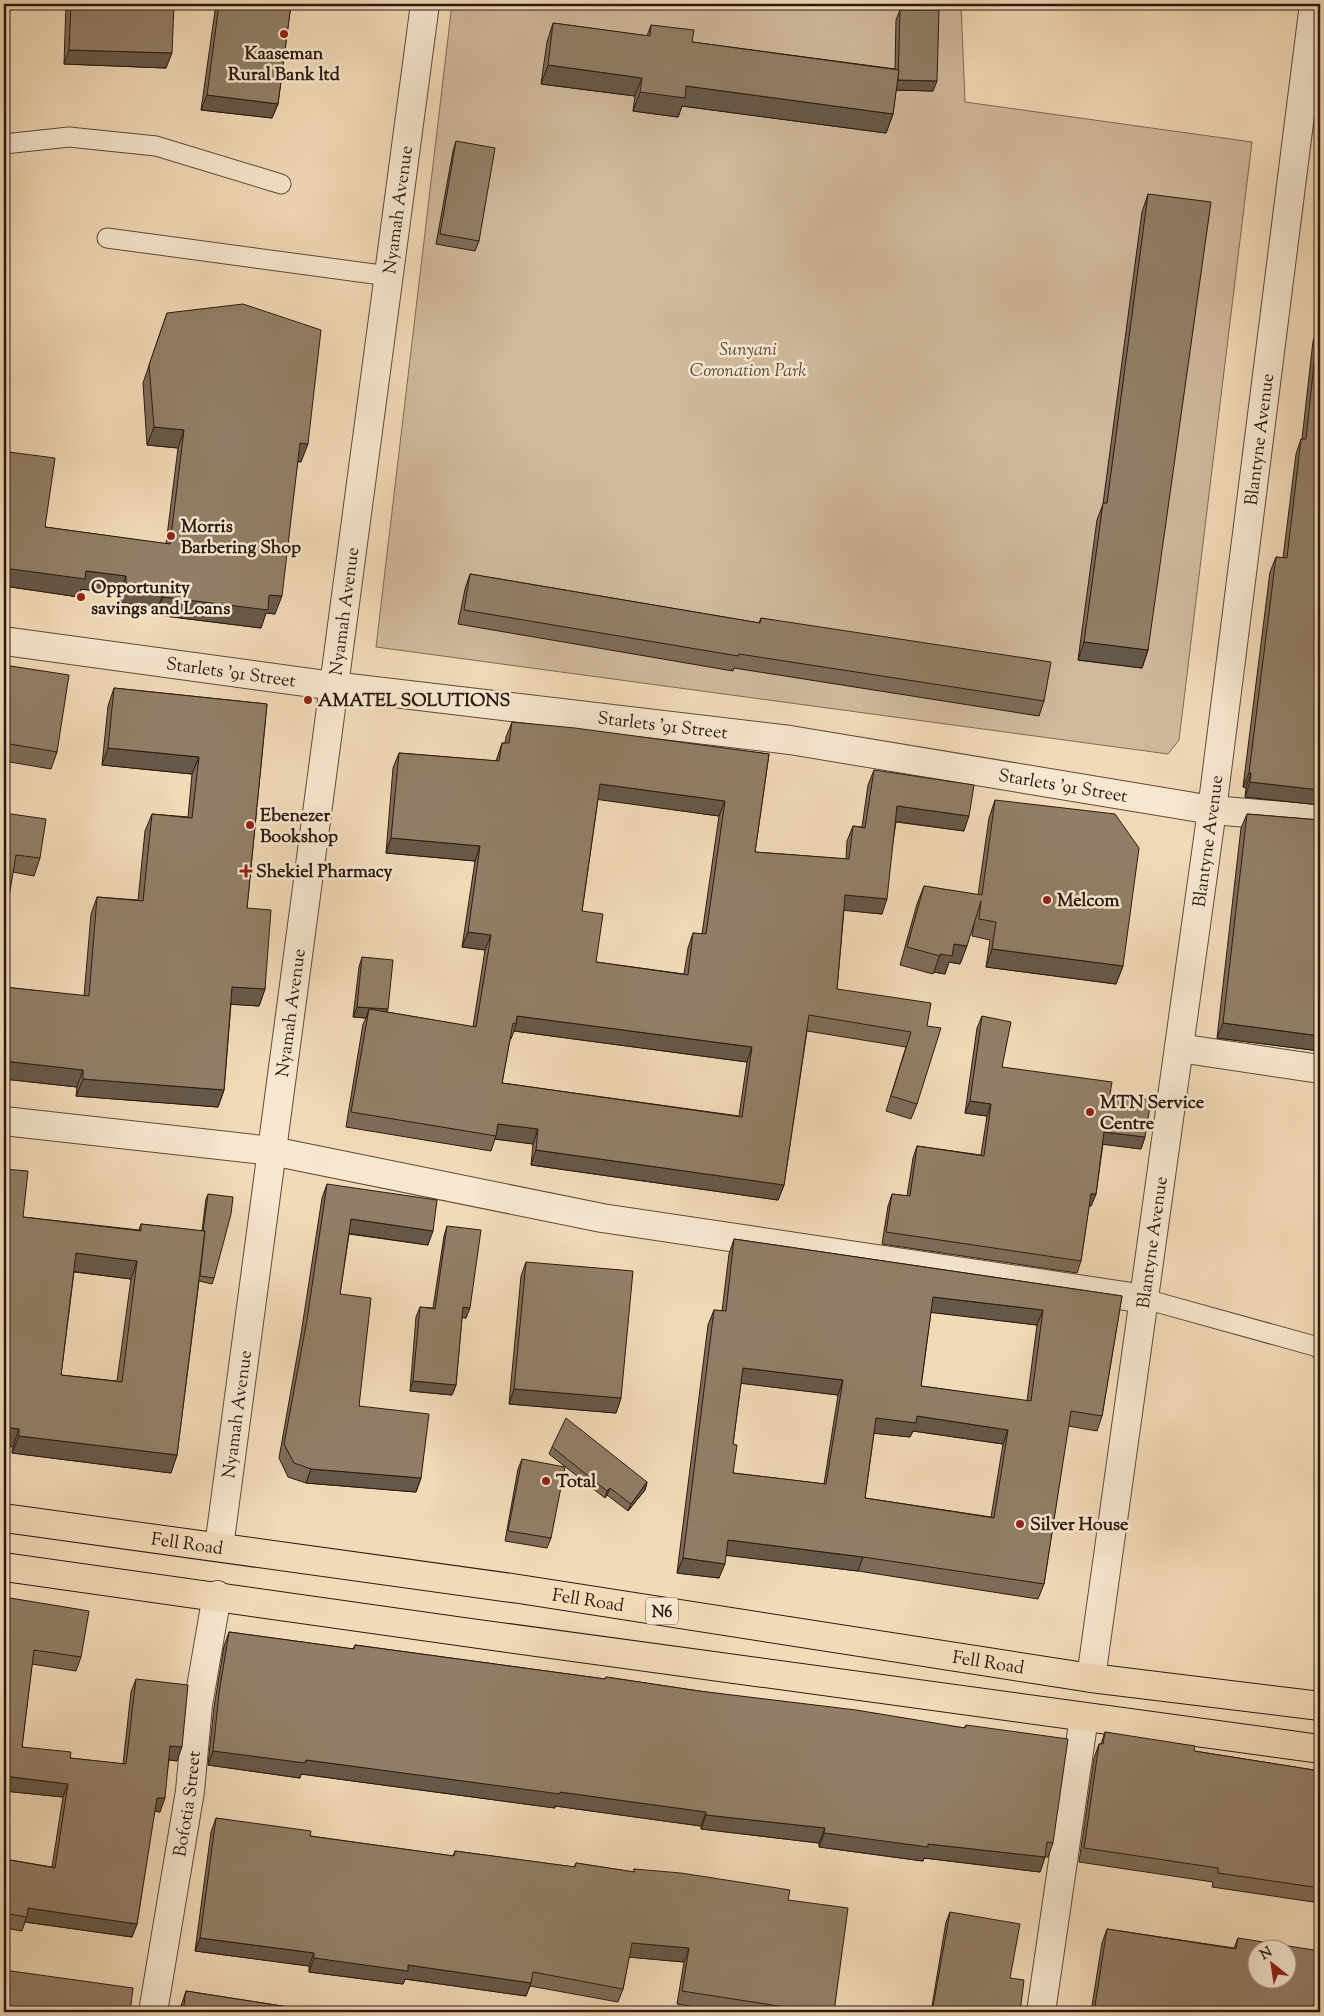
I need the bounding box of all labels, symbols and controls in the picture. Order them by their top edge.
marker: Kaaseman Rural Bank ltd [278,28,290,40]
place label: Kaaseman Rural Bank ltd [228,42,341,89]
street label: Nyamah Avenue [378,144,421,276]
park label: Sunyani Coronation Park [690,338,806,385]
street label: Blantyne Avenue [1240,372,1282,507]
place label: Morris Barbering Shop [181,515,301,562]
marker: Morris Barbering Shop [165,530,177,542]
street label: Nyamah Avenue [324,546,367,677]
place label: Opportunity savings and Loans [91,576,230,623]
marker: Opportunity savings and Loans [75,591,87,603]
street label: Starlets '91 Street [164,652,297,696]
place label: AMATEL SOLUTIONS [318,689,510,715]
marker: AMATEL SOLUTIONS [302,694,314,706]
street label: Starlets '91 Street [596,706,729,747]
street label: Starlets '91 Street [996,764,1129,811]
street label: Blantyne Avenue [1188,774,1231,909]
place label: Ebenezer Bookshop [260,804,338,851]
marker: Ebenezer Bookshop [244,819,256,831]
place label: Shekiel Pharmacy [256,860,392,886]
marker: Shekiel Pharmacy [240,865,252,877]
place label: Melcom [1057,889,1119,915]
marker: Melcom [1041,894,1053,906]
street label: Nyamah Avenue [271,947,314,1079]
place label: MTN Service Centre [1100,1091,1205,1138]
marker: MTN Service Centre [1084,1106,1096,1118]
street label: Blantyne Avenue [1132,1175,1176,1310]
street label: Nyamah Avenue [217,1349,260,1480]
place label: Total [556,1470,597,1496]
marker: Total [540,1475,552,1487]
place label: Silver House [1030,1513,1129,1539]
marker: Silver House [1014,1518,1026,1530]
street label: Fell Road [149,1527,225,1563]
street label: Fell Road [550,1583,626,1620]
road number: N6 [646,1598,678,1624]
street label: Fell Road [950,1646,1026,1682]
street label: Bofotia Street [168,1750,209,1859]
north arrow [1246,1938,1296,1988]
text: N [1257,1943,1276,1966]

